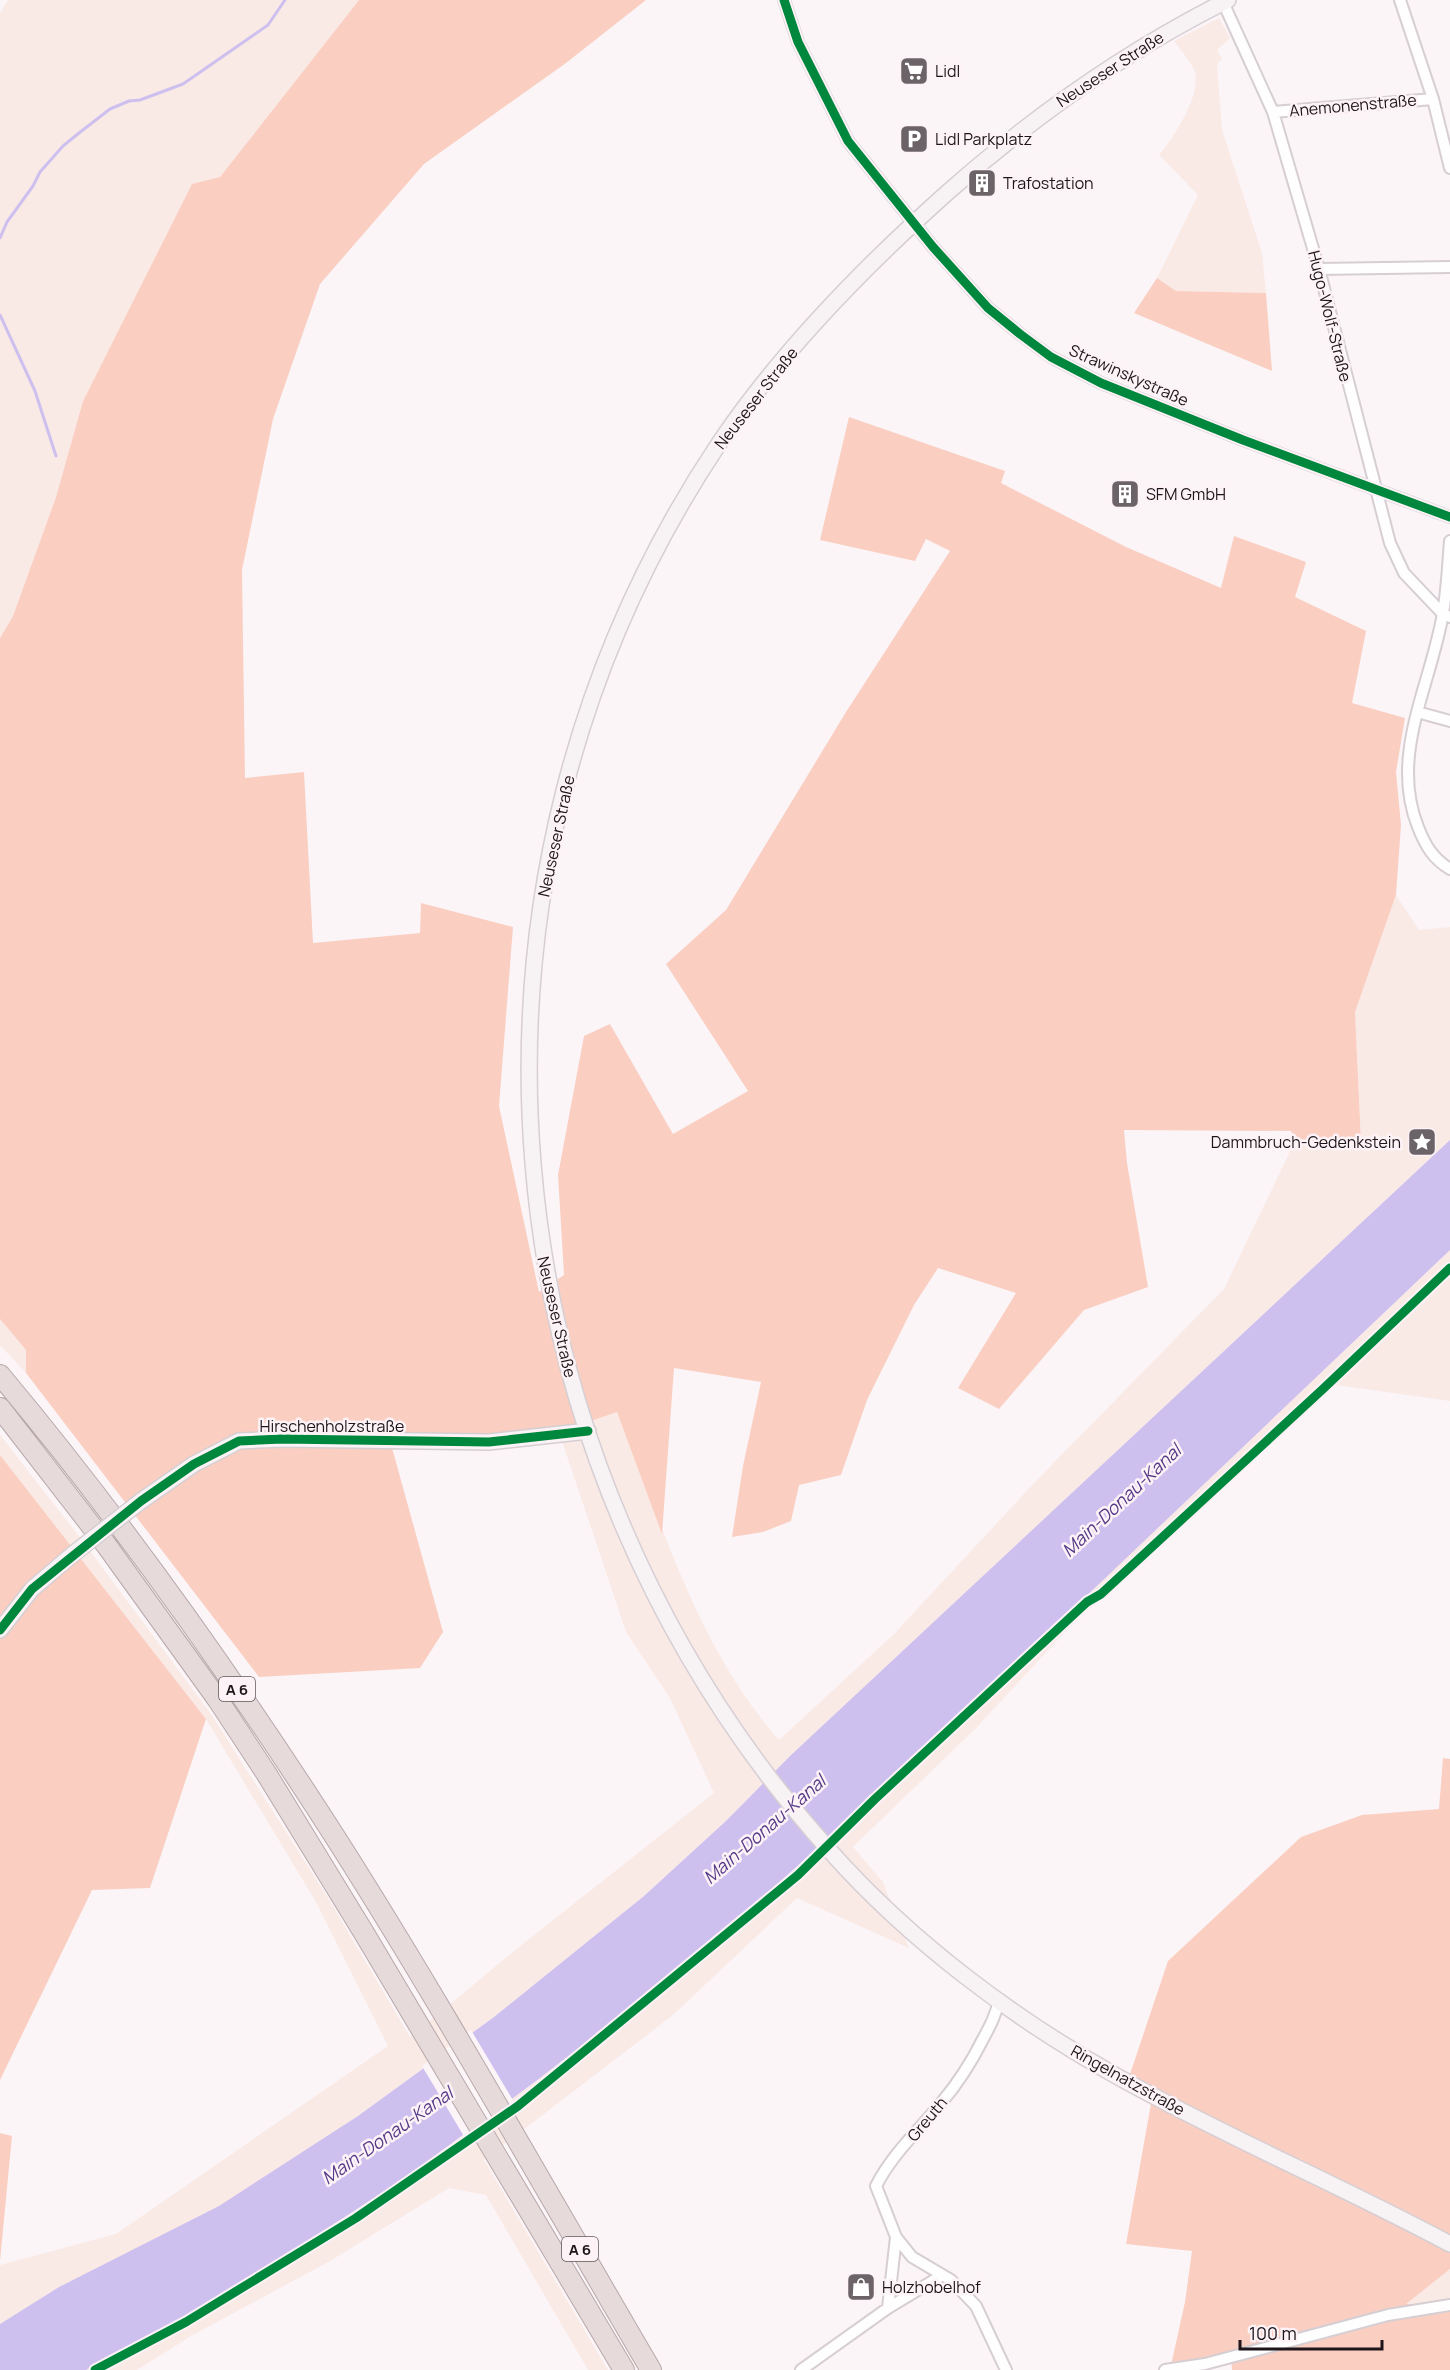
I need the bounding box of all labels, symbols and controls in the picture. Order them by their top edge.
street label: Neuseser Straße [1052,26,1168,112]
supermarket icon: Lidl [898,55,930,87]
place label: Lidl [935,60,960,82]
street label: Anemonenstraße [1288,88,1418,122]
parking icon: Lidl Parkplatz [898,123,930,155]
place label: Lidl Parkplatz [935,128,1032,150]
building icon: Trafostation [966,167,998,199]
place label: Trafostation [1003,172,1094,194]
street label: Hugo-Wolf-Straße [1303,248,1357,384]
street label: Strawinskystraße [1066,339,1192,411]
street label: Neuseser Straße [709,342,803,454]
building icon: SFM GmbH [1109,478,1141,510]
place label: SFM GmbH [1146,483,1226,505]
street label: Neuseser Straße [532,773,580,899]
place icon: Dammbruch-Gedenkstein [1406,1126,1438,1158]
place label: Dammbruch-Gedenkstein [1211,1131,1401,1153]
street label: Neuseser Straße [532,1254,582,1380]
street label: Hirschenholzstraße [260,1415,404,1437]
water label: Main-Donau-Kanal [1056,1437,1188,1562]
road number: A 6 [219,1677,255,1701]
water label: Main-Donau-Kanal [698,1767,832,1889]
street label: Ringelnatzstraße [1067,2040,1189,2120]
water label: Main-Donau-Kanal [317,2079,460,2189]
street label: Greuth [902,2092,952,2146]
road number: A 6 [562,2237,598,2261]
shop icon: Holzhobelhof [845,2271,877,2303]
place label: Holzhobelhof [882,2276,981,2298]
scale bar [1240,2313,1382,2351]
text: 100 m [1249,2321,1297,2345]

